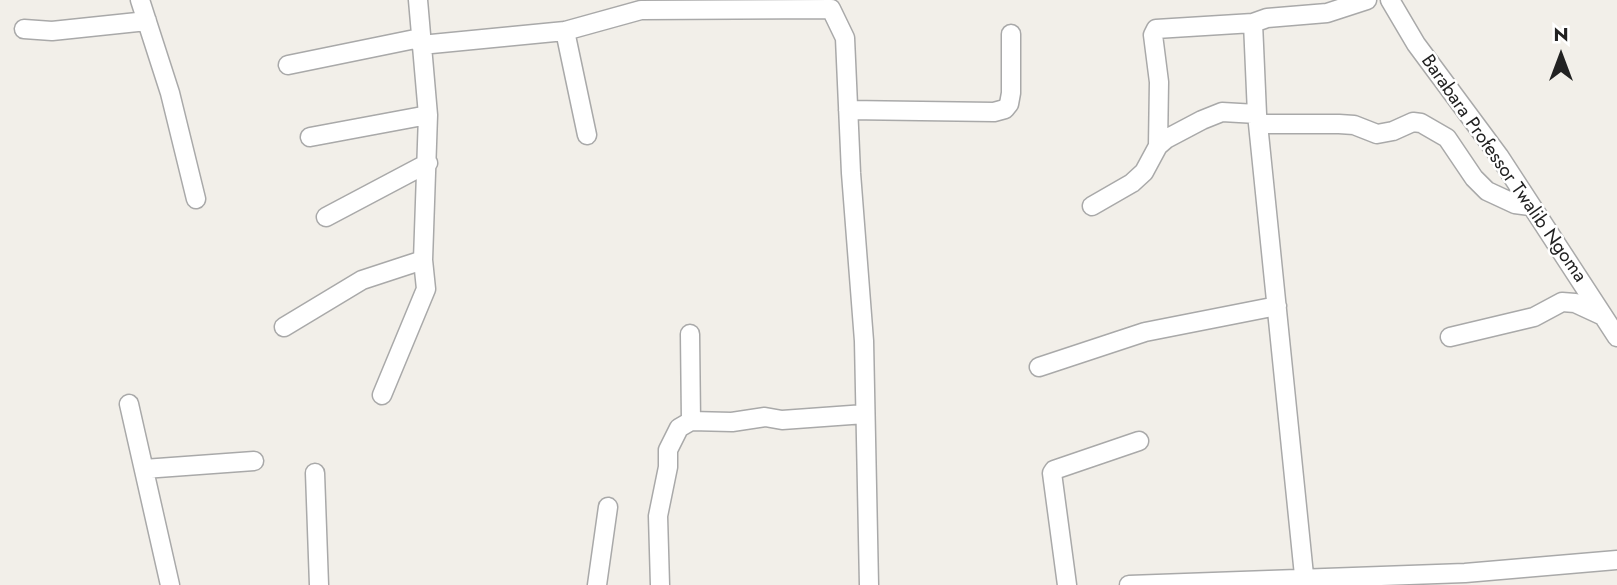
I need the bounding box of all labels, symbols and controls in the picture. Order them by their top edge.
north arrow [1526,21,1596,91]
text: N [1553,21,1569,48]
street label: Barabara Professor Twalib Ngoma [1416,51,1590,287]

